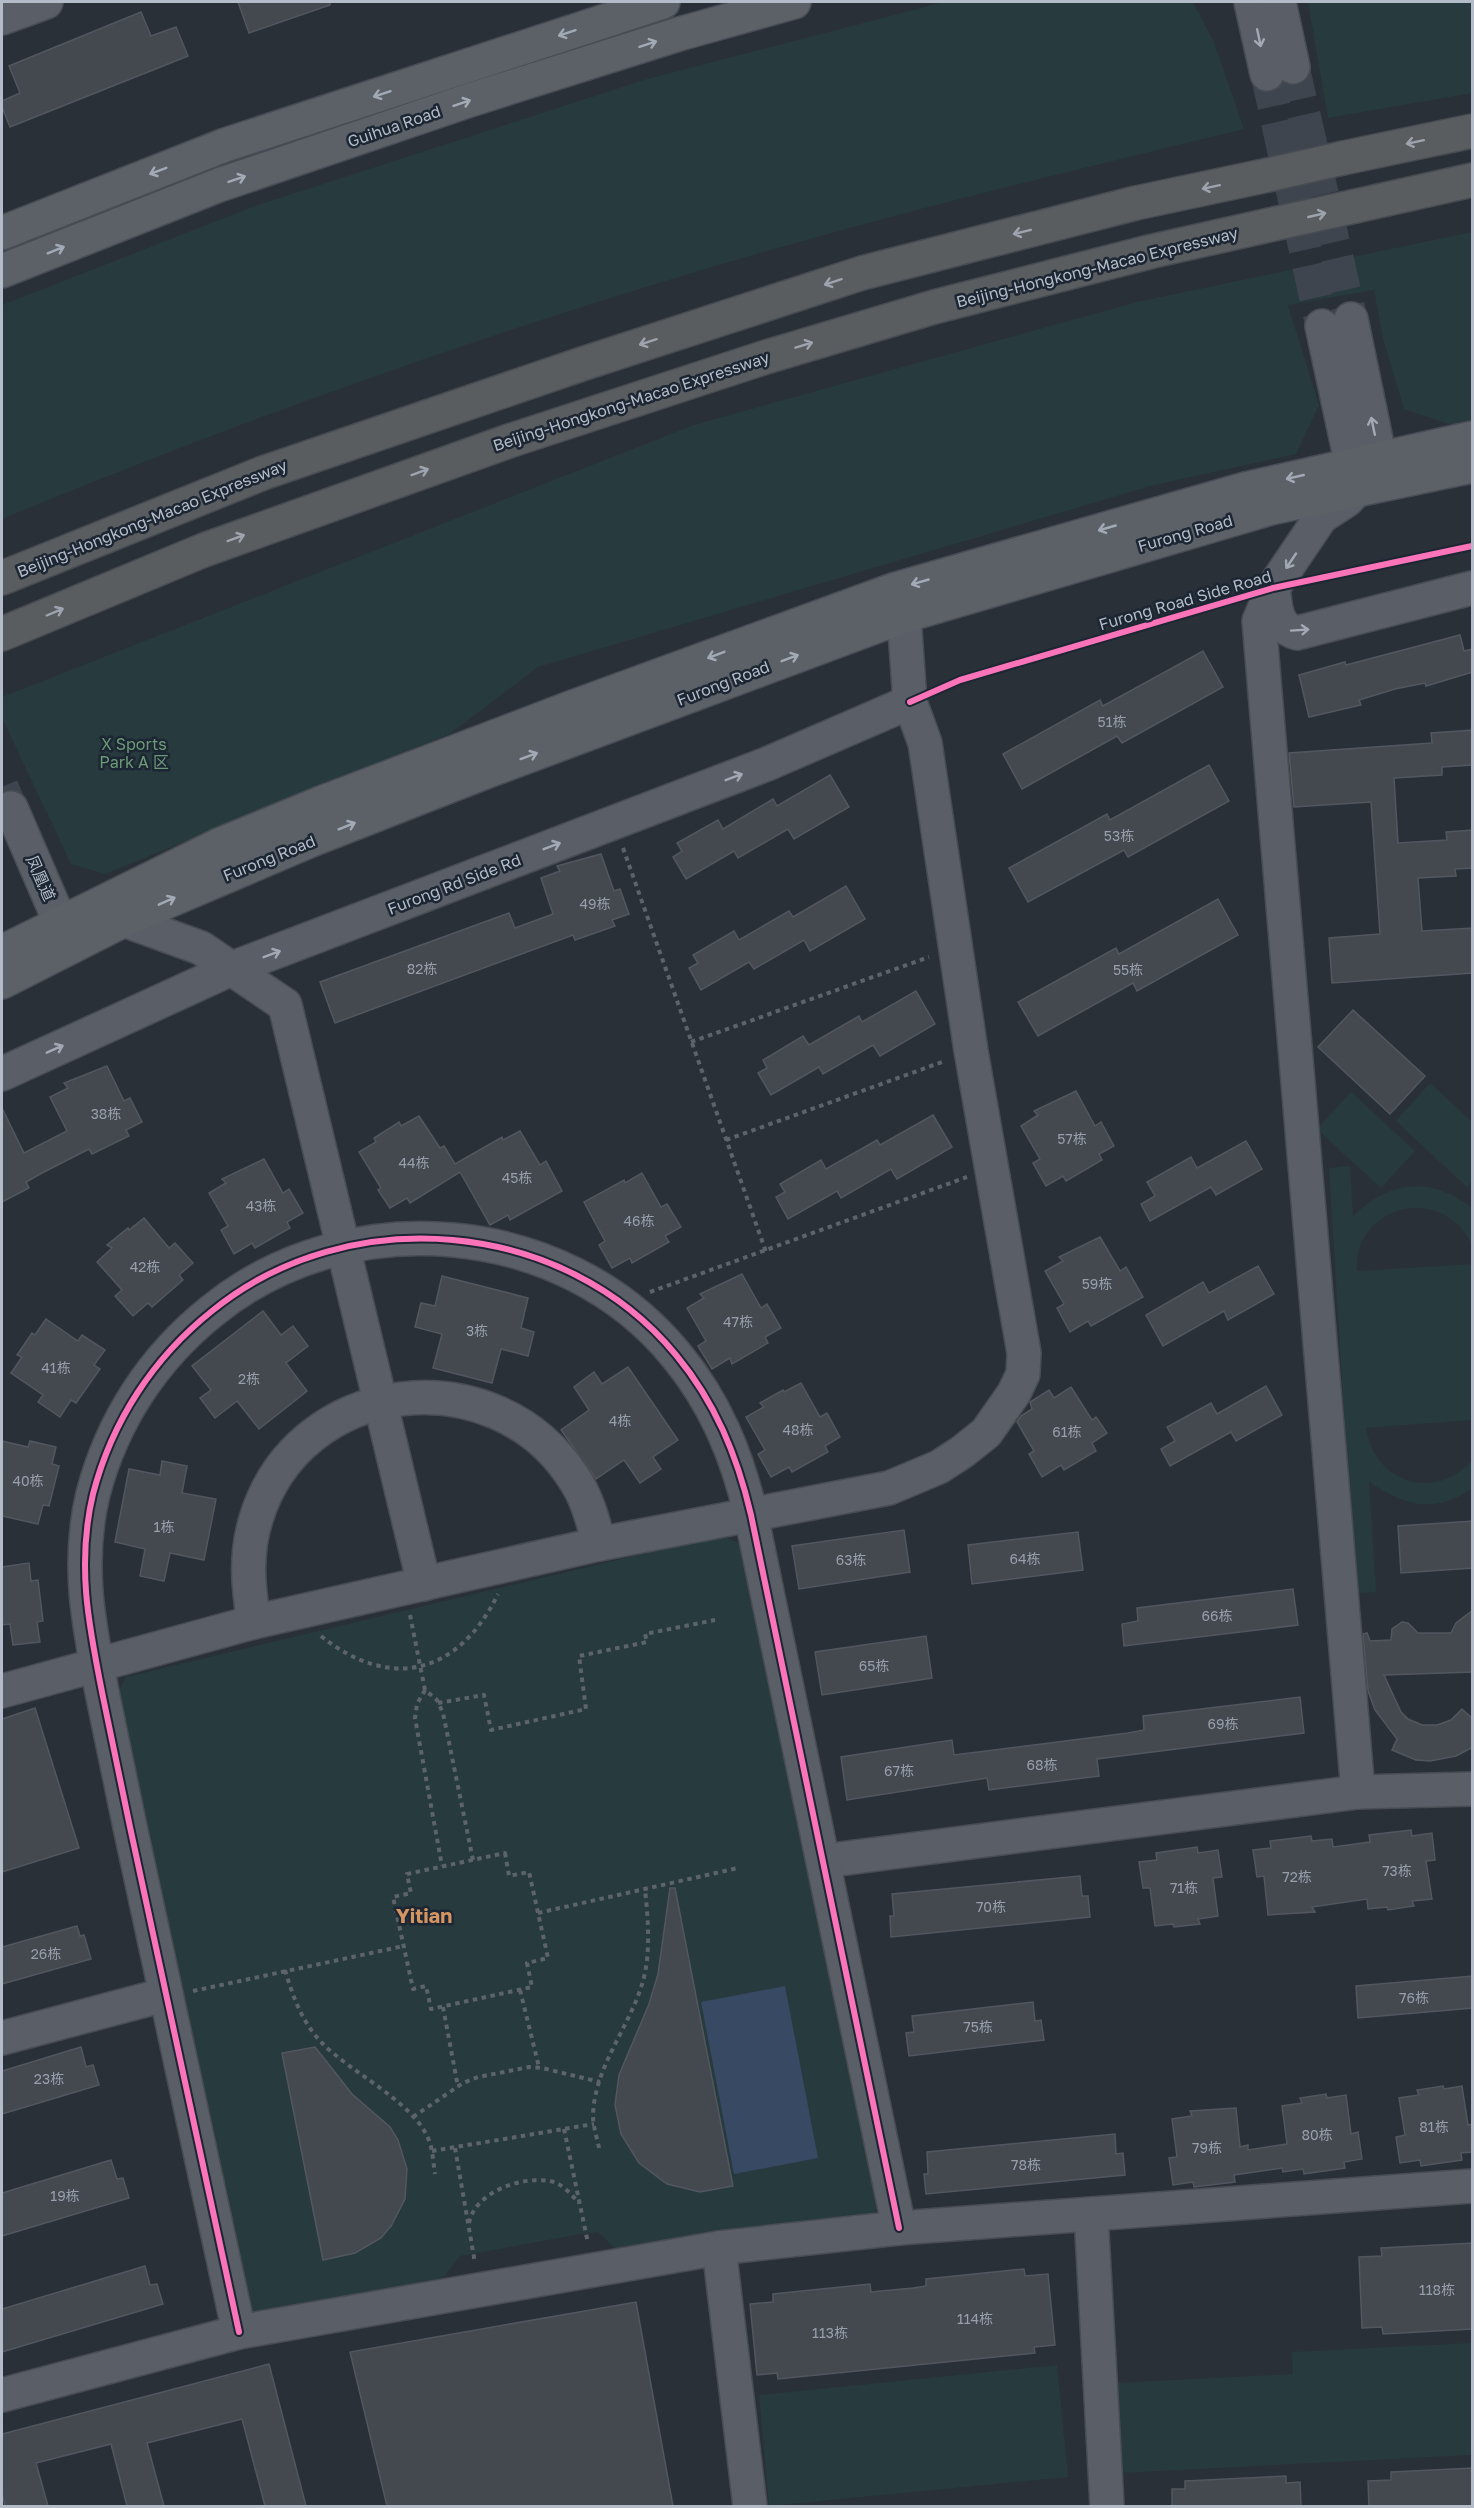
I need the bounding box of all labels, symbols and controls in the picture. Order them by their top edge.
one-way arrow [558,28,577,39]
one-way arrow [1253,28,1265,47]
one-way arrow [638,38,657,49]
one-way arrow [373,89,392,100]
one-way arrow [452,97,471,108]
street label: Guihua Road [345,101,443,151]
one-way arrow [1406,137,1425,149]
one-way arrow [149,167,168,178]
one-way arrow [228,173,247,184]
one-way arrow [1202,182,1221,193]
one-way arrow [1307,208,1326,220]
street label: Beijing-Hongkong-Macao Expressway [954,222,1240,312]
one-way arrow [1012,227,1031,239]
one-way arrow [46,243,65,254]
one-way arrow [824,277,843,288]
one-way arrow [639,338,658,349]
one-way arrow [794,339,813,350]
street label: Beijing-Hongkong-Macao Expressway [490,347,772,455]
one-way arrow [1367,416,1378,436]
street label: Beijing-Hongkong-Macao Expressway [14,455,290,581]
one-way arrow [410,466,428,477]
one-way arrow [1286,472,1305,484]
street label: Furong Road [1135,510,1235,556]
one-way arrow [1098,523,1117,534]
one-way arrow [226,532,245,543]
one-way arrow [1285,553,1297,569]
street label: Furong Road Side Road [1096,566,1274,634]
one-way arrow [911,577,930,588]
one-way arrow [46,606,64,617]
one-way arrow [1290,624,1309,635]
one-way arrow [708,650,726,661]
one-way arrow [780,651,799,662]
street label: Furong Road [674,656,772,710]
house number: 51栋 [1098,713,1126,730]
park label: X Sports Park A 区 [99,734,169,772]
one-way arrow [519,749,538,760]
one-way arrow [724,770,743,781]
one-way arrow [337,820,356,831]
house number: 53栋 [1104,827,1134,844]
street label: Furong Road [220,830,318,886]
one-way arrow [542,840,560,851]
street label: Furong Rd Side Rd [384,849,524,919]
street label: 凤凰道 [22,852,60,904]
one-way arrow [157,894,175,906]
house number: 49栋 [579,895,611,912]
one-way arrow [262,947,280,958]
house number: 82栋 [407,960,437,977]
house number: 55栋 [1113,961,1143,978]
one-way arrow [45,1043,63,1055]
house number: 38栋 [91,1105,121,1122]
house number: 57栋 [1057,1130,1087,1147]
house number: 44栋 [398,1154,430,1171]
house number: 45栋 [502,1169,532,1186]
house number: 43栋 [246,1197,276,1214]
house number: 46栋 [623,1212,655,1229]
house number: 42栋 [130,1258,160,1275]
house number: 59栋 [1082,1275,1112,1292]
house number: 47栋 [723,1313,753,1330]
house number: 3栋 [466,1322,488,1339]
house number: 41栋 [41,1359,71,1376]
house number: 2栋 [238,1370,260,1387]
house number: 4栋 [609,1412,631,1429]
house number: 48栋 [782,1421,814,1438]
house number: 61栋 [1052,1423,1082,1440]
house number: 40栋 [12,1472,44,1489]
house number: 1栋 [154,1518,174,1535]
house number: 64栋 [1009,1550,1041,1567]
house number: 63栋 [836,1551,866,1568]
house number: 66栋 [1202,1607,1232,1624]
house number: 65栋 [859,1657,889,1674]
house number: 69栋 [1208,1715,1238,1732]
house number: 68栋 [1026,1756,1058,1773]
house number: 67栋 [884,1762,914,1779]
house number: 73栋 [1382,1862,1412,1879]
house number: 72栋 [1282,1868,1312,1885]
house number: 71栋 [1170,1879,1198,1896]
house number: 70栋 [976,1898,1006,1915]
district label: Yitian [396,1903,452,1927]
house number: 26栋 [31,1945,61,1962]
house number: 76栋 [1399,1989,1429,2006]
house number: 75栋 [963,2018,993,2035]
house number: 23栋 [34,2070,64,2087]
house number: 81栋 [1419,2118,1449,2135]
house number: 80栋 [1301,2126,1333,2143]
house number: 79栋 [1192,2139,1222,2156]
house number: 78栋 [1011,2156,1041,2173]
house number: 19栋 [50,2187,80,2204]
house number: 118栋 [1419,2281,1455,2298]
house number: 114栋 [957,2310,993,2327]
house number: 113栋 [812,2324,848,2341]

